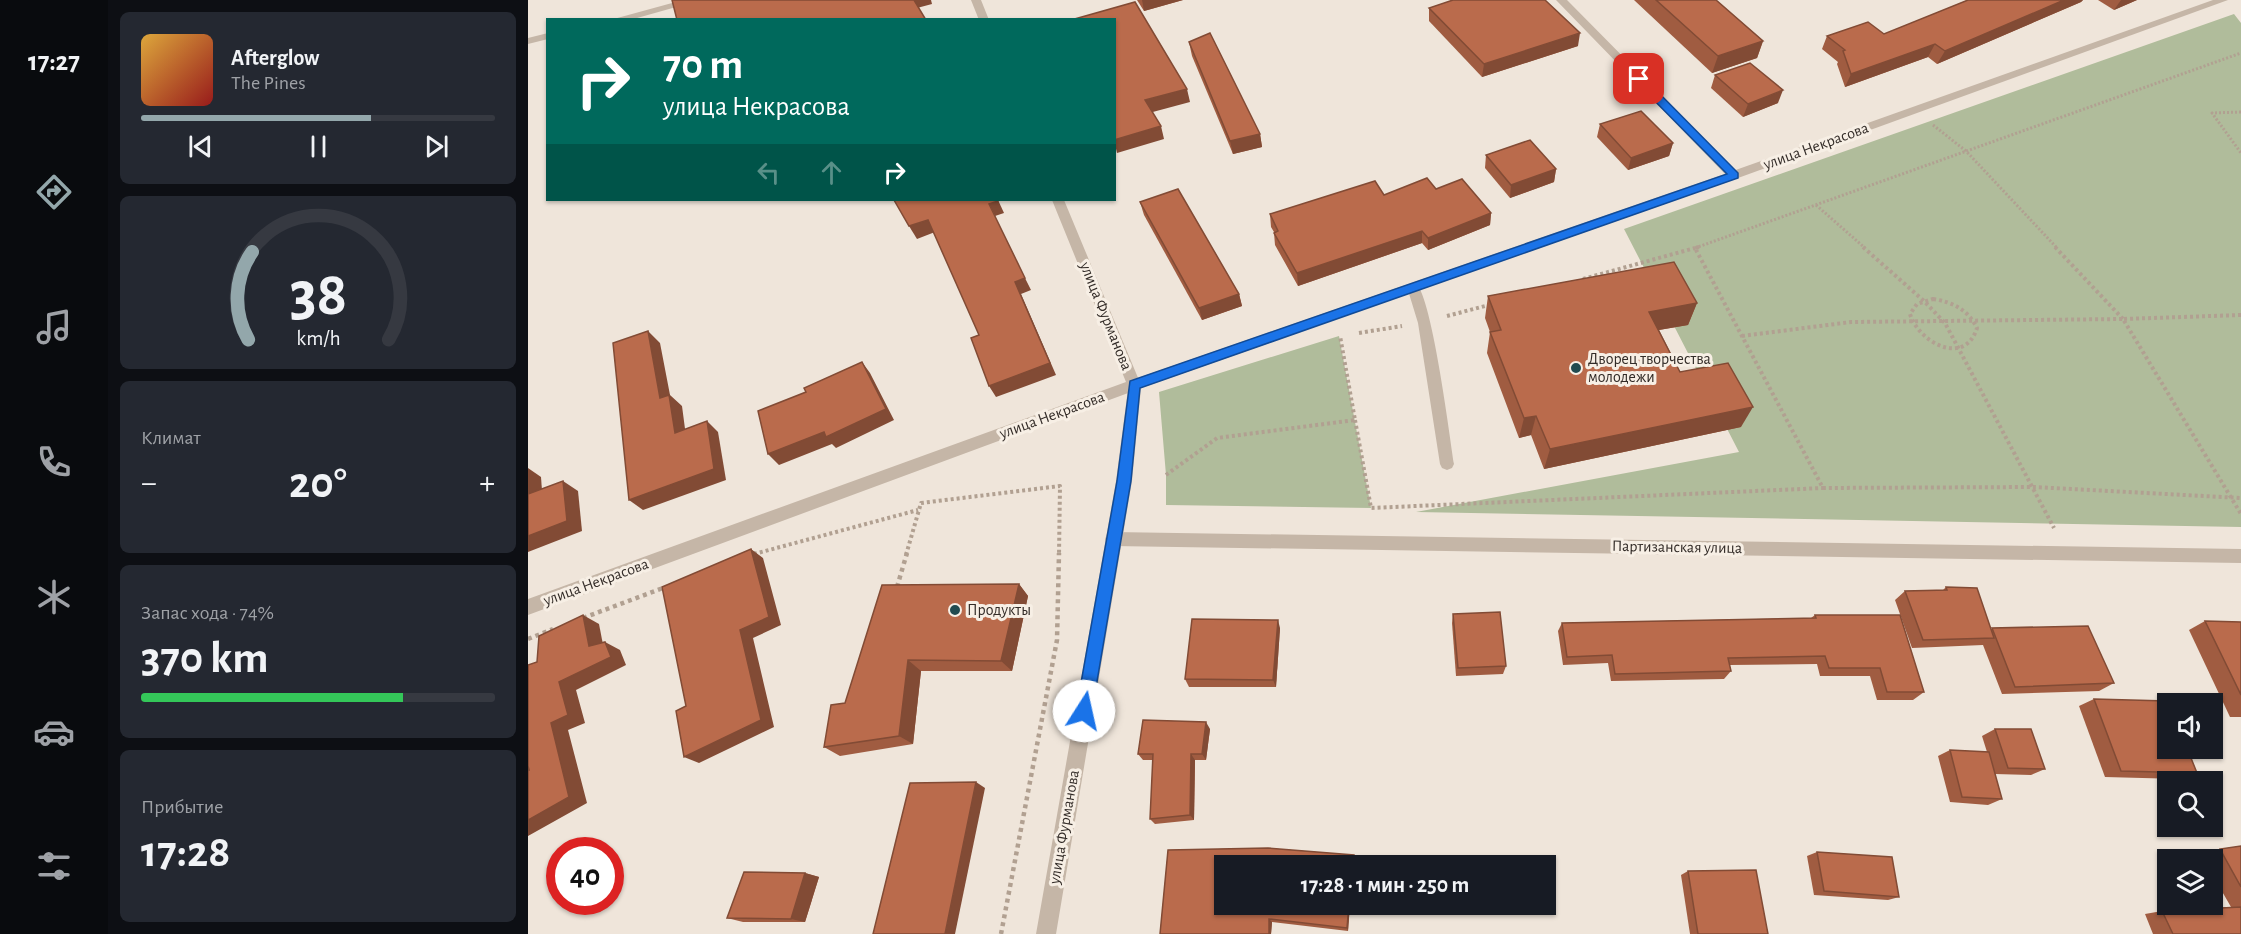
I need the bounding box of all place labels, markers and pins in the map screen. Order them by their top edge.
pin [1613,53,1664,104]
place label: Дворец творчества молодежи [1588,351,1711,385]
marker: Дворец творчества молодежи [1569,361,1583,375]
place label: Продукты [967,602,1031,619]
marker: Продукты [948,603,962,617]

